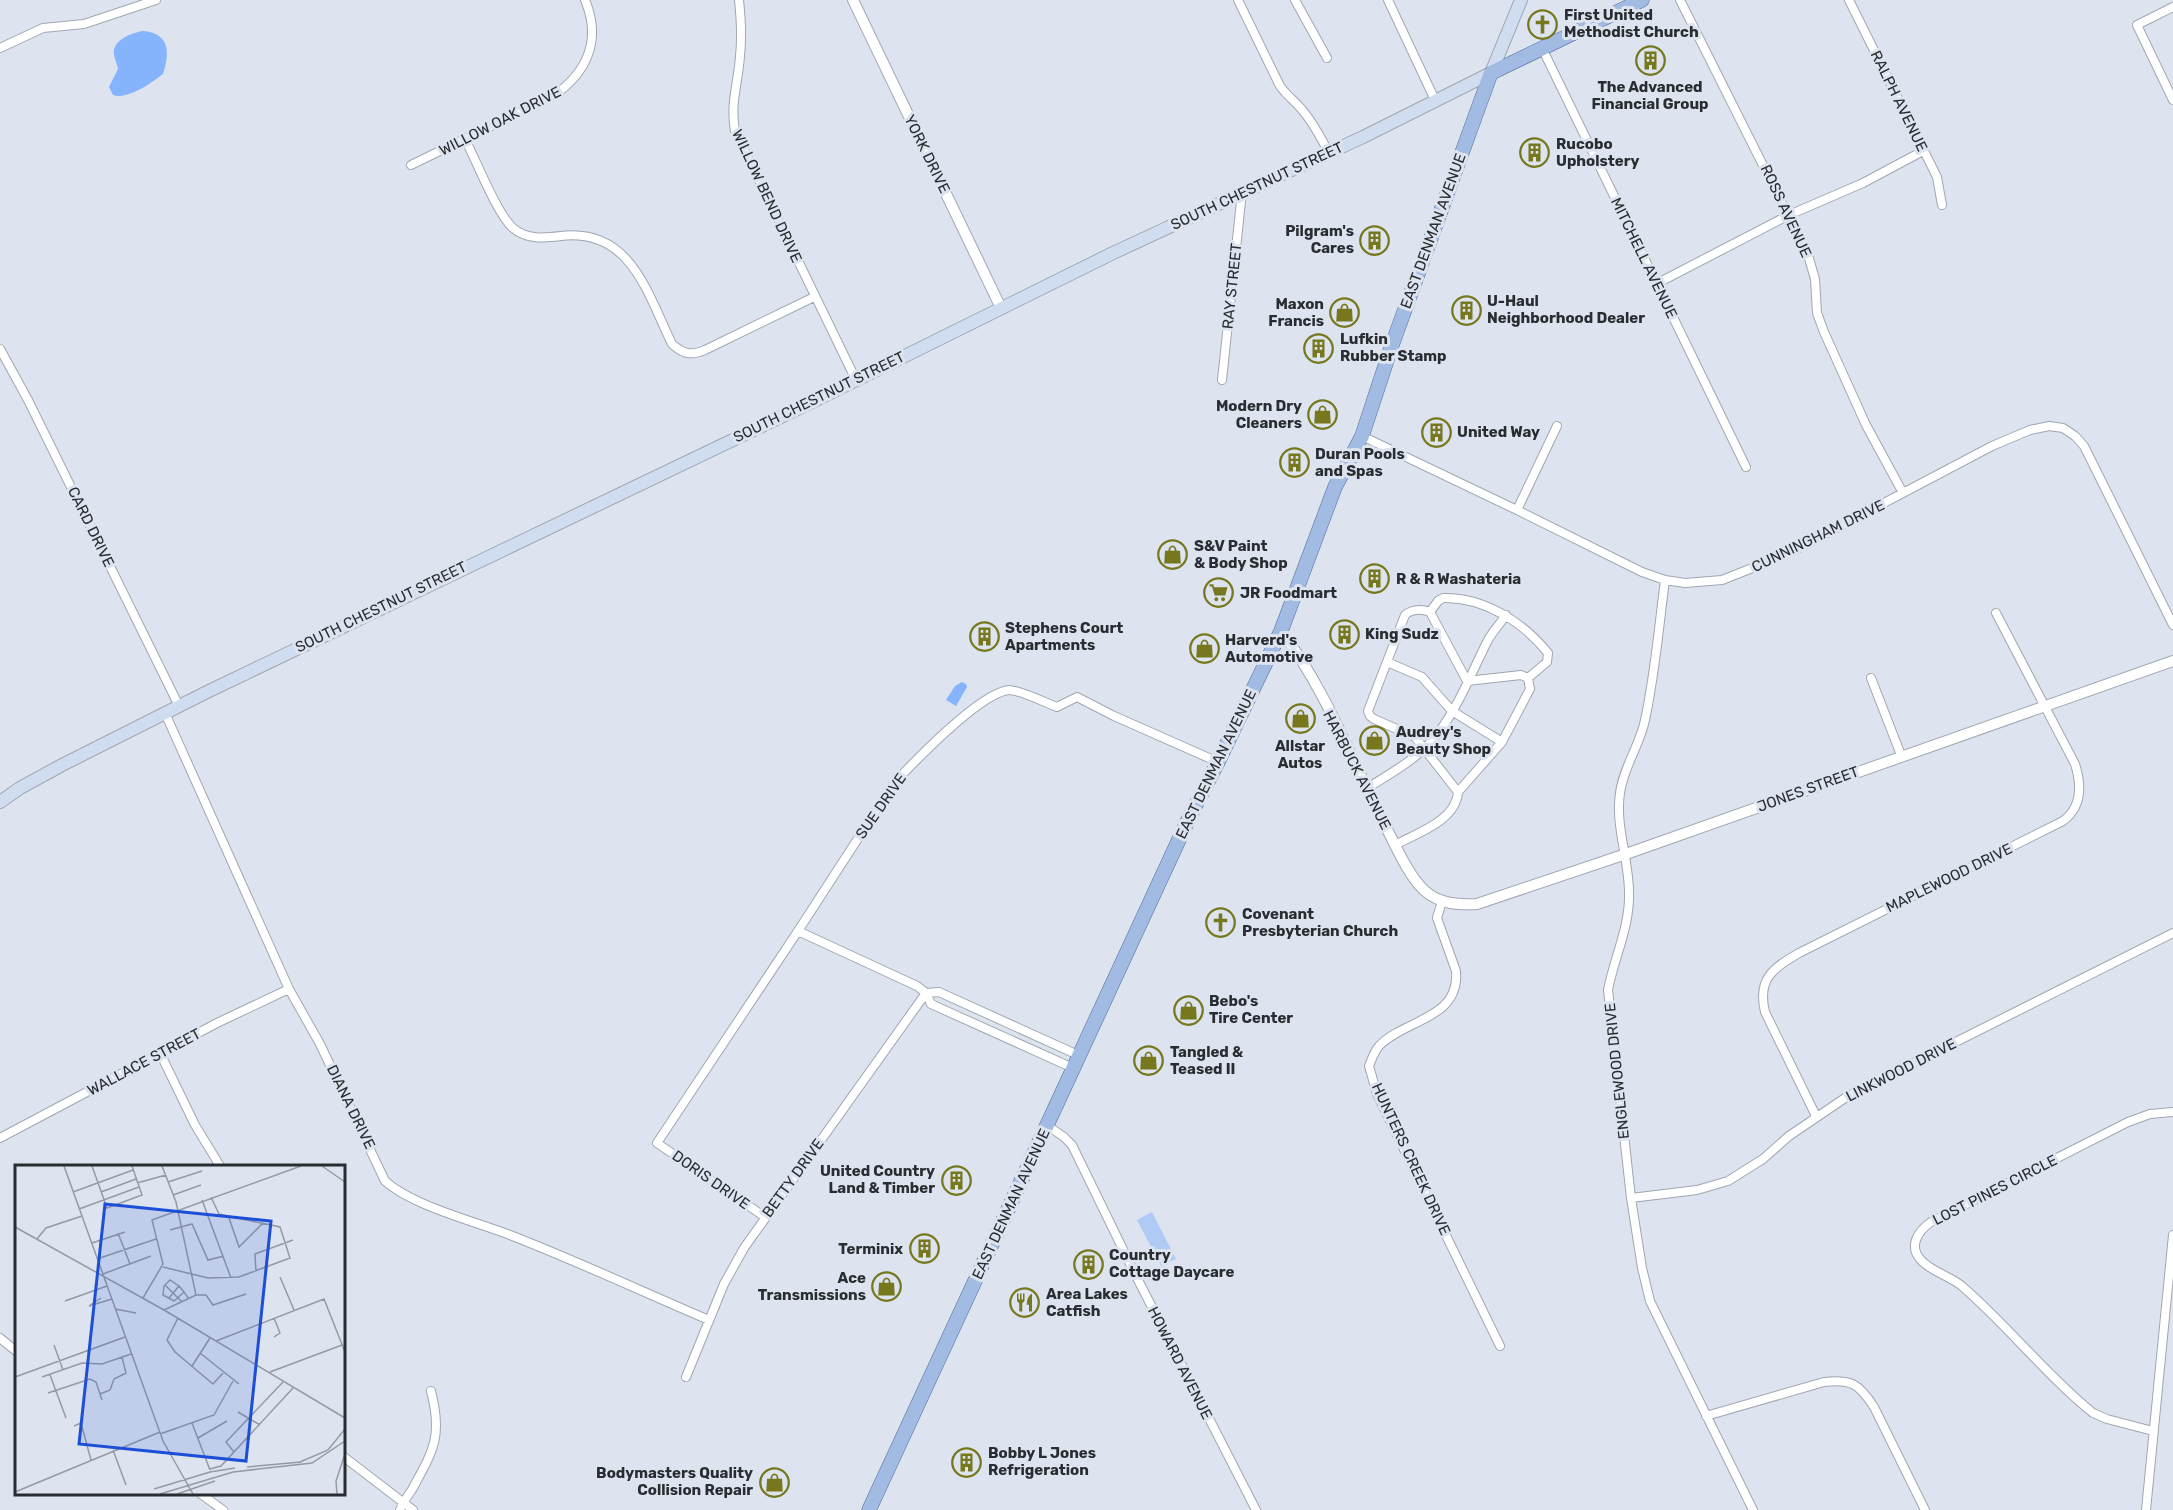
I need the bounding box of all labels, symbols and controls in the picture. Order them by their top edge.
place label: First United Methodist Church [1564,6,1699,41]
church icon: First United Methodist Church [1527,8,1559,40]
building icon: The Advanced Financial Group [1634,44,1666,76]
street label: RALPH AVENUE [1867,48,1931,154]
place label: The Advanced Financial Group [1592,78,1708,113]
street label: WILLOW OAK DRIVE [436,83,564,159]
street label: YORK DRIVE [900,112,954,196]
street label: WILLOW BEND DRIVE [728,126,806,266]
place label: Rucobo Upholstery [1556,135,1640,170]
building icon: Rucobo Upholstery [1519,137,1551,169]
street label: SOUTH CHESTNUT STREET [1168,138,1346,234]
street label: EAST DENMAN AVENUE [1397,151,1469,311]
street label: ROSS AVENUE [1757,162,1815,260]
street label: MITCHELL AVENUE [1607,195,1681,321]
place label: Pilgram's Cares [1285,222,1354,257]
building icon: Pilgram's Cares [1359,224,1391,256]
street label: RAY STREET [1219,242,1245,330]
place label: U-Haul Neighborhood Dealer [1487,292,1645,327]
building icon: U-Haul Neighborhood Dealer [1450,294,1482,326]
place label: Maxon Francis [1268,295,1324,330]
shop icon: Maxon Francis [1329,297,1361,329]
place label: Lufkin Rubber Stamp [1340,330,1447,365]
building icon: Lufkin Rubber Stamp [1303,332,1335,364]
street label: SOUTH CHESTNUT STREET [730,348,908,446]
place label: Modern Dry Cleaners [1216,397,1302,432]
shop icon: Modern Dry Cleaners [1307,399,1339,431]
building icon: United Way [1420,416,1452,448]
place label: United Way [1457,423,1540,441]
place label: Duran Pools and Spas [1315,445,1405,480]
building icon: Duran Pools and Spas [1278,447,1310,479]
street label: CARD DRIVE [64,484,118,570]
street label: CUNNINGHAM DRIVE [1749,496,1887,576]
place label: S&V Paint & Body Shop [1194,537,1288,572]
shop icon: S&V Paint & Body Shop [1157,539,1189,571]
street label: SOUTH CHESTNUT STREET [292,558,470,656]
building icon: R & R Washateria [1359,563,1391,595]
place label: R & R Washateria [1396,570,1521,588]
supermarket icon: JR Foodmart [1203,577,1235,609]
place label: JR Foodmart [1240,584,1337,602]
building icon: King Sudz [1328,618,1360,650]
place label: Stephens Court Apartments [1005,619,1123,654]
building icon: Stephens Court Apartments [968,621,1000,653]
place label: King Sudz [1365,625,1439,643]
place label: Harverd's Automotive [1225,631,1313,666]
shop icon: Harverd's Automotive [1188,633,1220,665]
street label: EAST DENMAN AVENUE [1172,686,1260,842]
shop icon: Allstar Autos [1284,703,1316,735]
street label: HARBUCK AVENUE [1319,707,1395,833]
place label: Audrey's Beauty Shop [1396,723,1491,758]
shop icon: Audrey's Beauty Shop [1359,725,1391,757]
place label: Allstar Autos [1275,737,1325,772]
street label: JONES STREET [1755,762,1862,816]
street label: SUE DRIVE [852,770,910,842]
street label: MAPLEWOOD DRIVE [1883,840,2015,916]
place label: Covenant Presbyterian Church [1242,905,1398,940]
church icon: Covenant Presbyterian Church [1205,907,1237,939]
place label: Bebo's Tire Center [1209,992,1293,1027]
shop icon: Bebo's Tire Center [1172,994,1204,1026]
street label: ENGLEWOOD DRIVE [1601,1002,1633,1140]
street label: WALLACE STREET [84,1024,204,1099]
street label: LINKWOOD DRIVE [1843,1034,1959,1106]
place label: Tangled & Teased II [1170,1043,1243,1078]
shop icon: Tangled & Teased II [1133,1045,1165,1077]
street label: DIANA DRIVE [323,1062,379,1152]
street label: HUNTERS CREEK DRIVE [1368,1080,1454,1238]
street label: EAST DENMAN AVENUE [968,1126,1054,1282]
street label: BETTY DRIVE [759,1135,827,1221]
street label: DORIS DRIVE [669,1147,753,1213]
street label: LOST PINES CIRCLE [1930,1151,2060,1229]
place label: United Country Land & Timber [820,1162,935,1197]
building icon: United Country Land & Timber [940,1164,972,1196]
inset map [15,1165,345,1495]
building icon: Terminix [908,1233,940,1265]
place label: Terminix [838,1240,903,1258]
place label: Country Cottage Daycare [1109,1246,1235,1281]
building icon: Country Cottage Daycare [1072,1248,1104,1280]
place label: Ace Transmissions [758,1269,866,1304]
shop icon: Ace Transmissions [871,1271,903,1303]
place label: Area Lakes Catfish [1046,1285,1128,1320]
restaurant icon: Area Lakes Catfish [1009,1287,1041,1319]
street label: HOWARD AVENUE [1144,1304,1216,1422]
place label: Bobby L Jones Refrigeration [988,1444,1096,1479]
building icon: Bobby L Jones Refrigeration [951,1446,983,1478]
place label: Bodymasters Quality Collision Repair [596,1464,753,1499]
shop icon: Bodymasters Quality Collision Repair [758,1466,790,1498]

